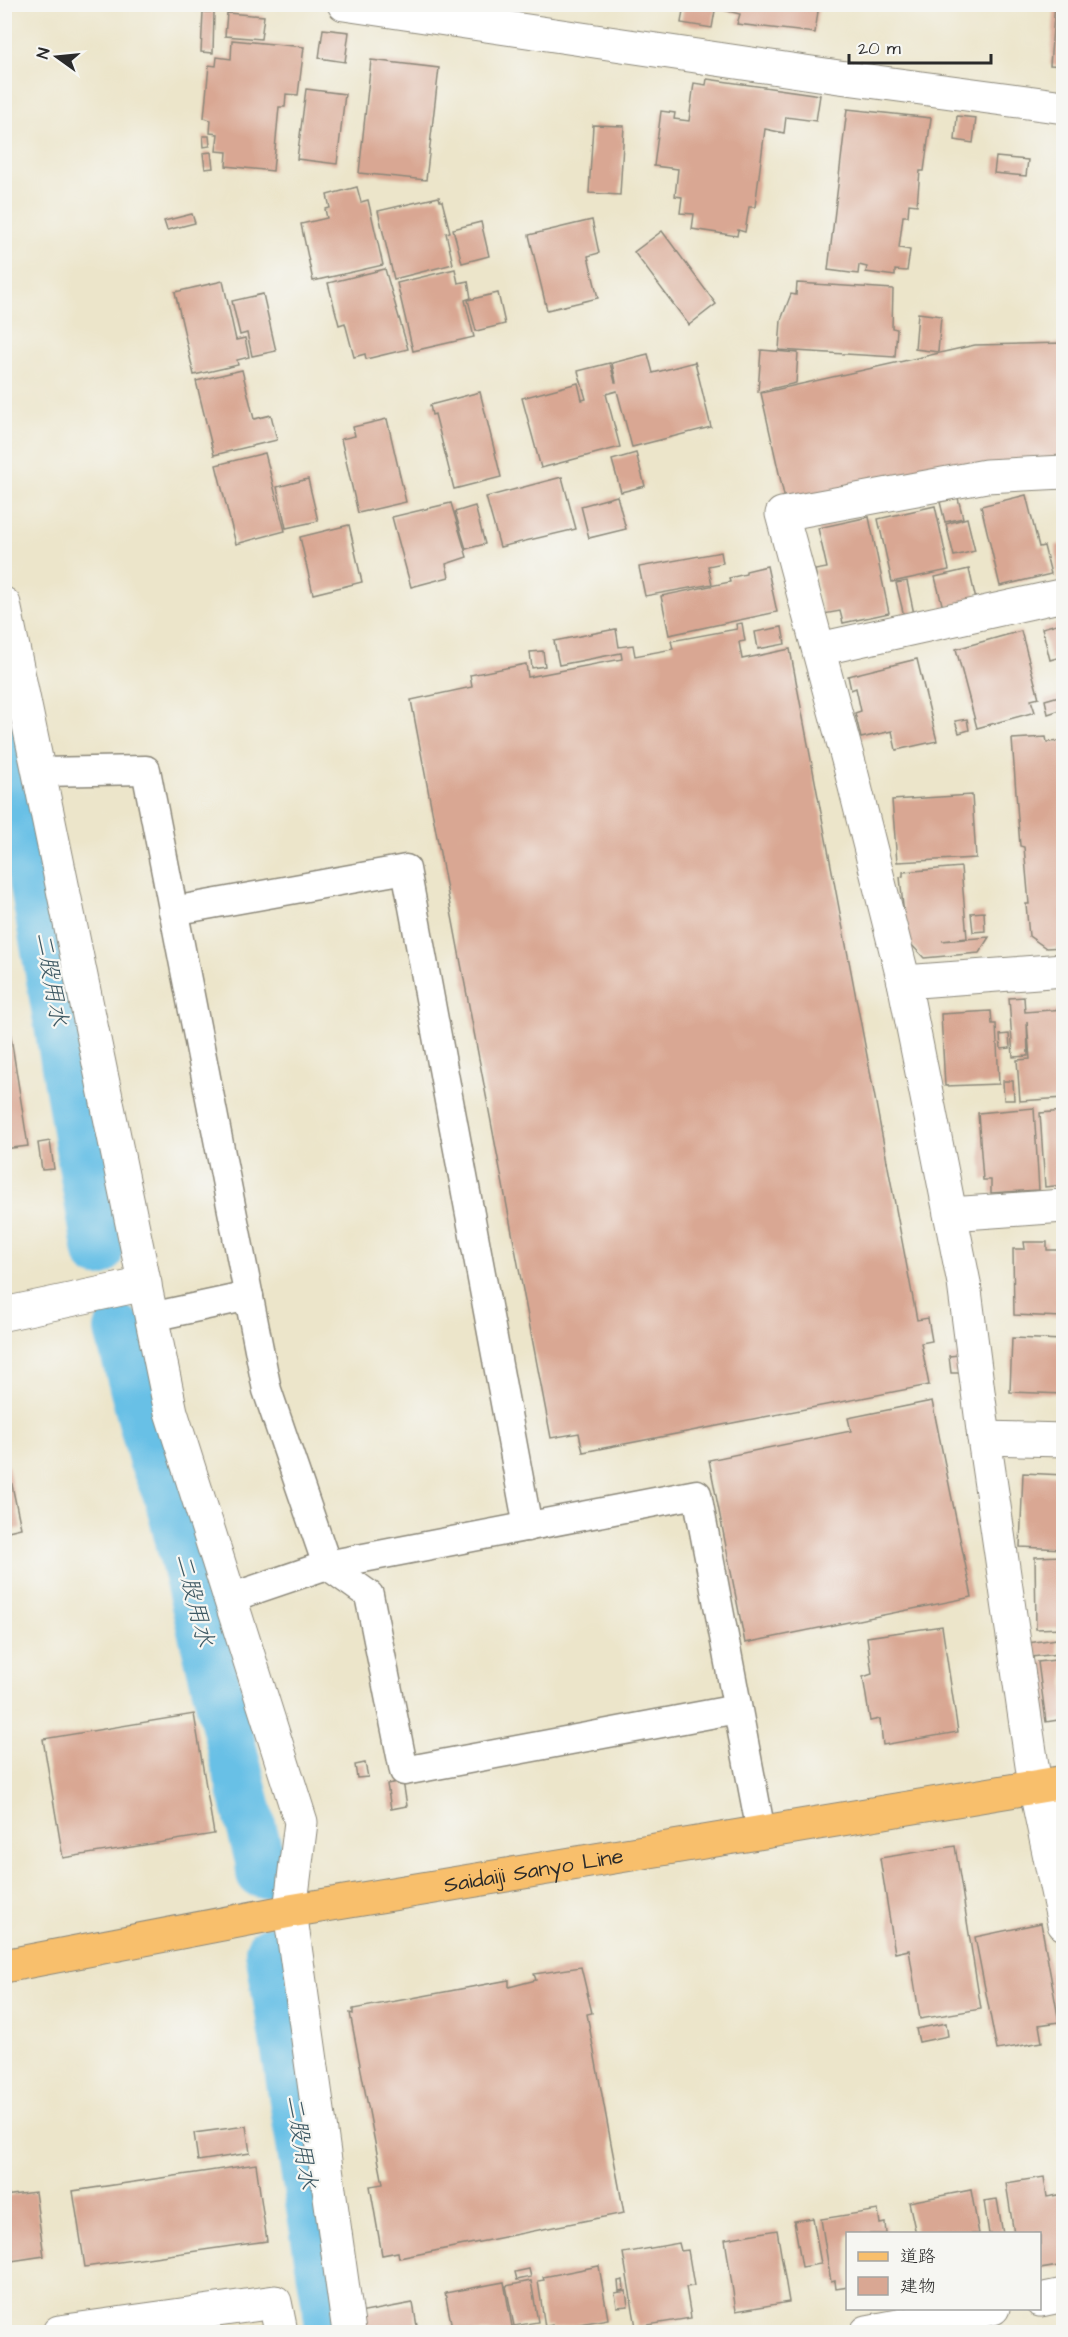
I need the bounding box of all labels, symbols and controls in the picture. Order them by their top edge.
north arrow [27,27,87,87]
scale bar [849,27,992,65]
text: 20 m [858,36,901,61]
text: N [32,46,55,61]
water label: 二股用水 [26,929,76,1029]
water label: 二股用水 [166,1549,222,1651]
street label: Saidaiji Sanyo Line [441,1840,626,1901]
water label: 二股用水 [277,2092,325,2192]
legend [846,2232,1041,2310]
text: 道路 [900,2244,936,2269]
text: 建物 [900,2274,936,2299]

